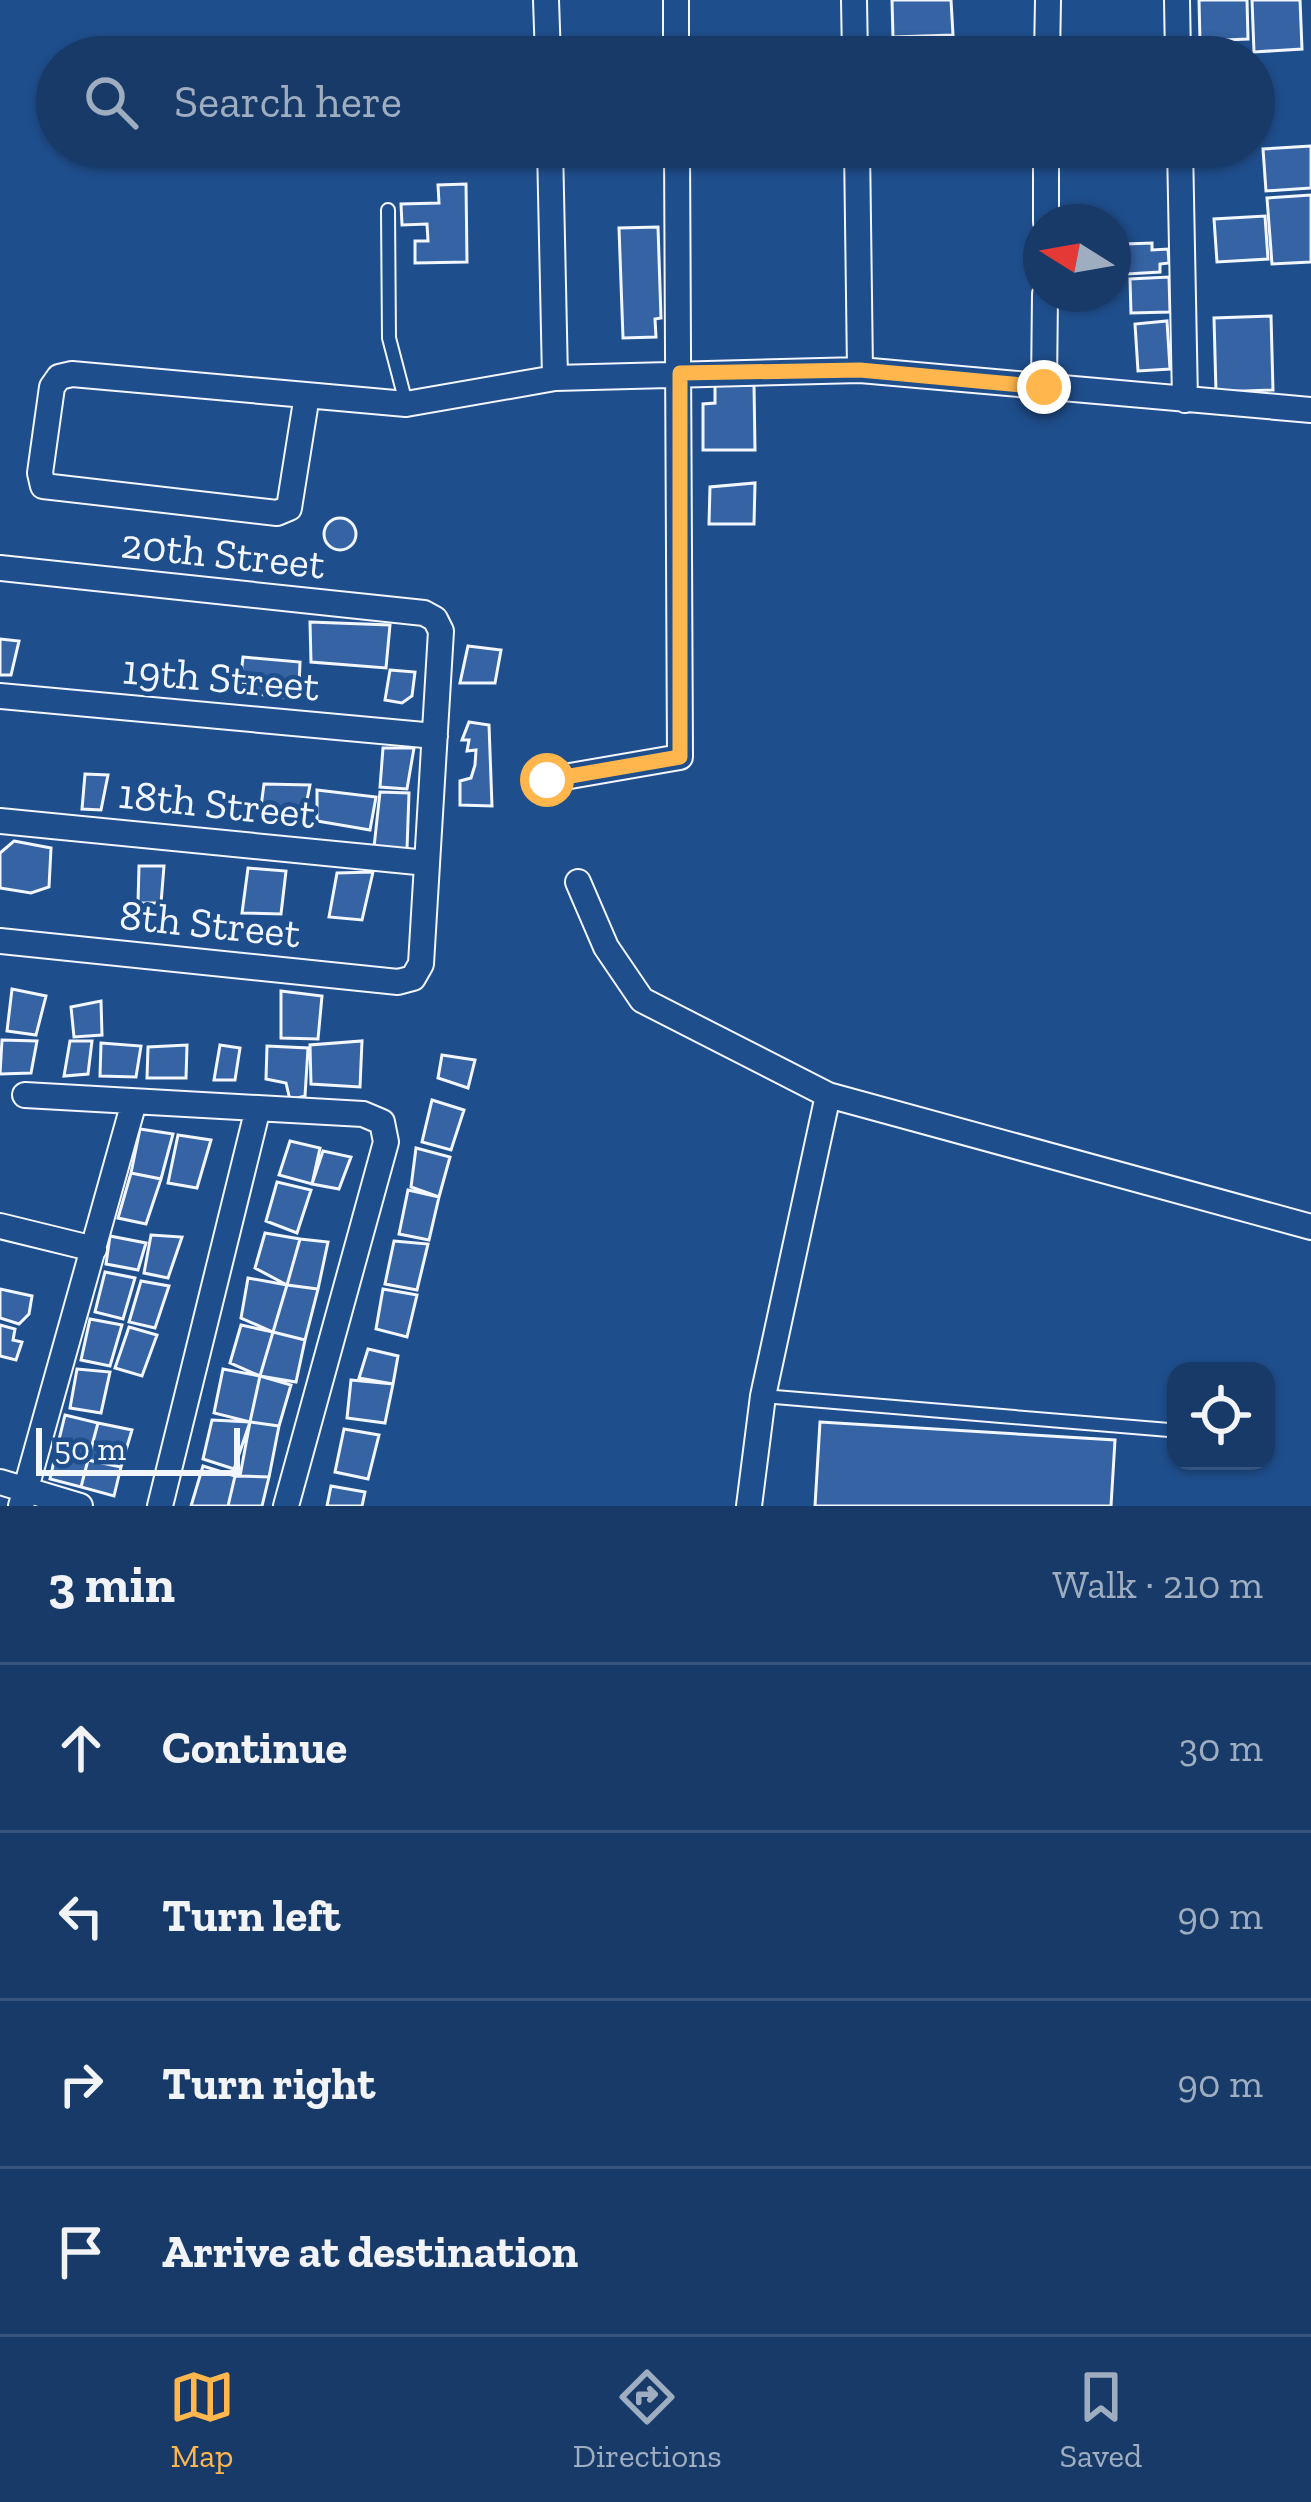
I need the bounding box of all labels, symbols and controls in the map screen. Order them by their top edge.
search box [36,36,1275,168]
icon: search [78,69,144,135]
text: Search here [174,75,402,129]
north arrow [1023,204,1131,312]
route end [1017,360,1071,414]
street label: 20th Street [118,517,328,590]
street label: 19th Street [120,643,322,712]
route start [520,753,574,807]
street label: 18th Street [116,768,318,839]
street label: 8th Street [117,889,303,958]
map controls [1167,1362,1275,1470]
button: locate [1167,1362,1275,1470]
scale bar [36,1422,240,1475]
text: 50 m [54,1429,126,1468]
text: 3 min [48,1554,175,1615]
text: Walk · 210 m [1052,1561,1263,1608]
icon: ahead [48,1715,114,1781]
text: Continue [162,1721,347,1775]
text: 30 m [1179,1724,1263,1771]
icon: left [48,1883,114,1949]
text: Turn left [162,1889,340,1943]
text: 90 m [1177,1892,1263,1939]
icon: right [48,2051,114,2117]
text: Turn right [162,2057,375,2111]
text: 90 m [1177,2060,1263,2107]
icon: arrive [48,2219,114,2285]
text: Arrive at destination [162,2225,578,2279]
tab: Map [169,2364,235,2475]
tab: Directions [573,2364,722,2475]
tab: Saved [1059,2364,1142,2475]

